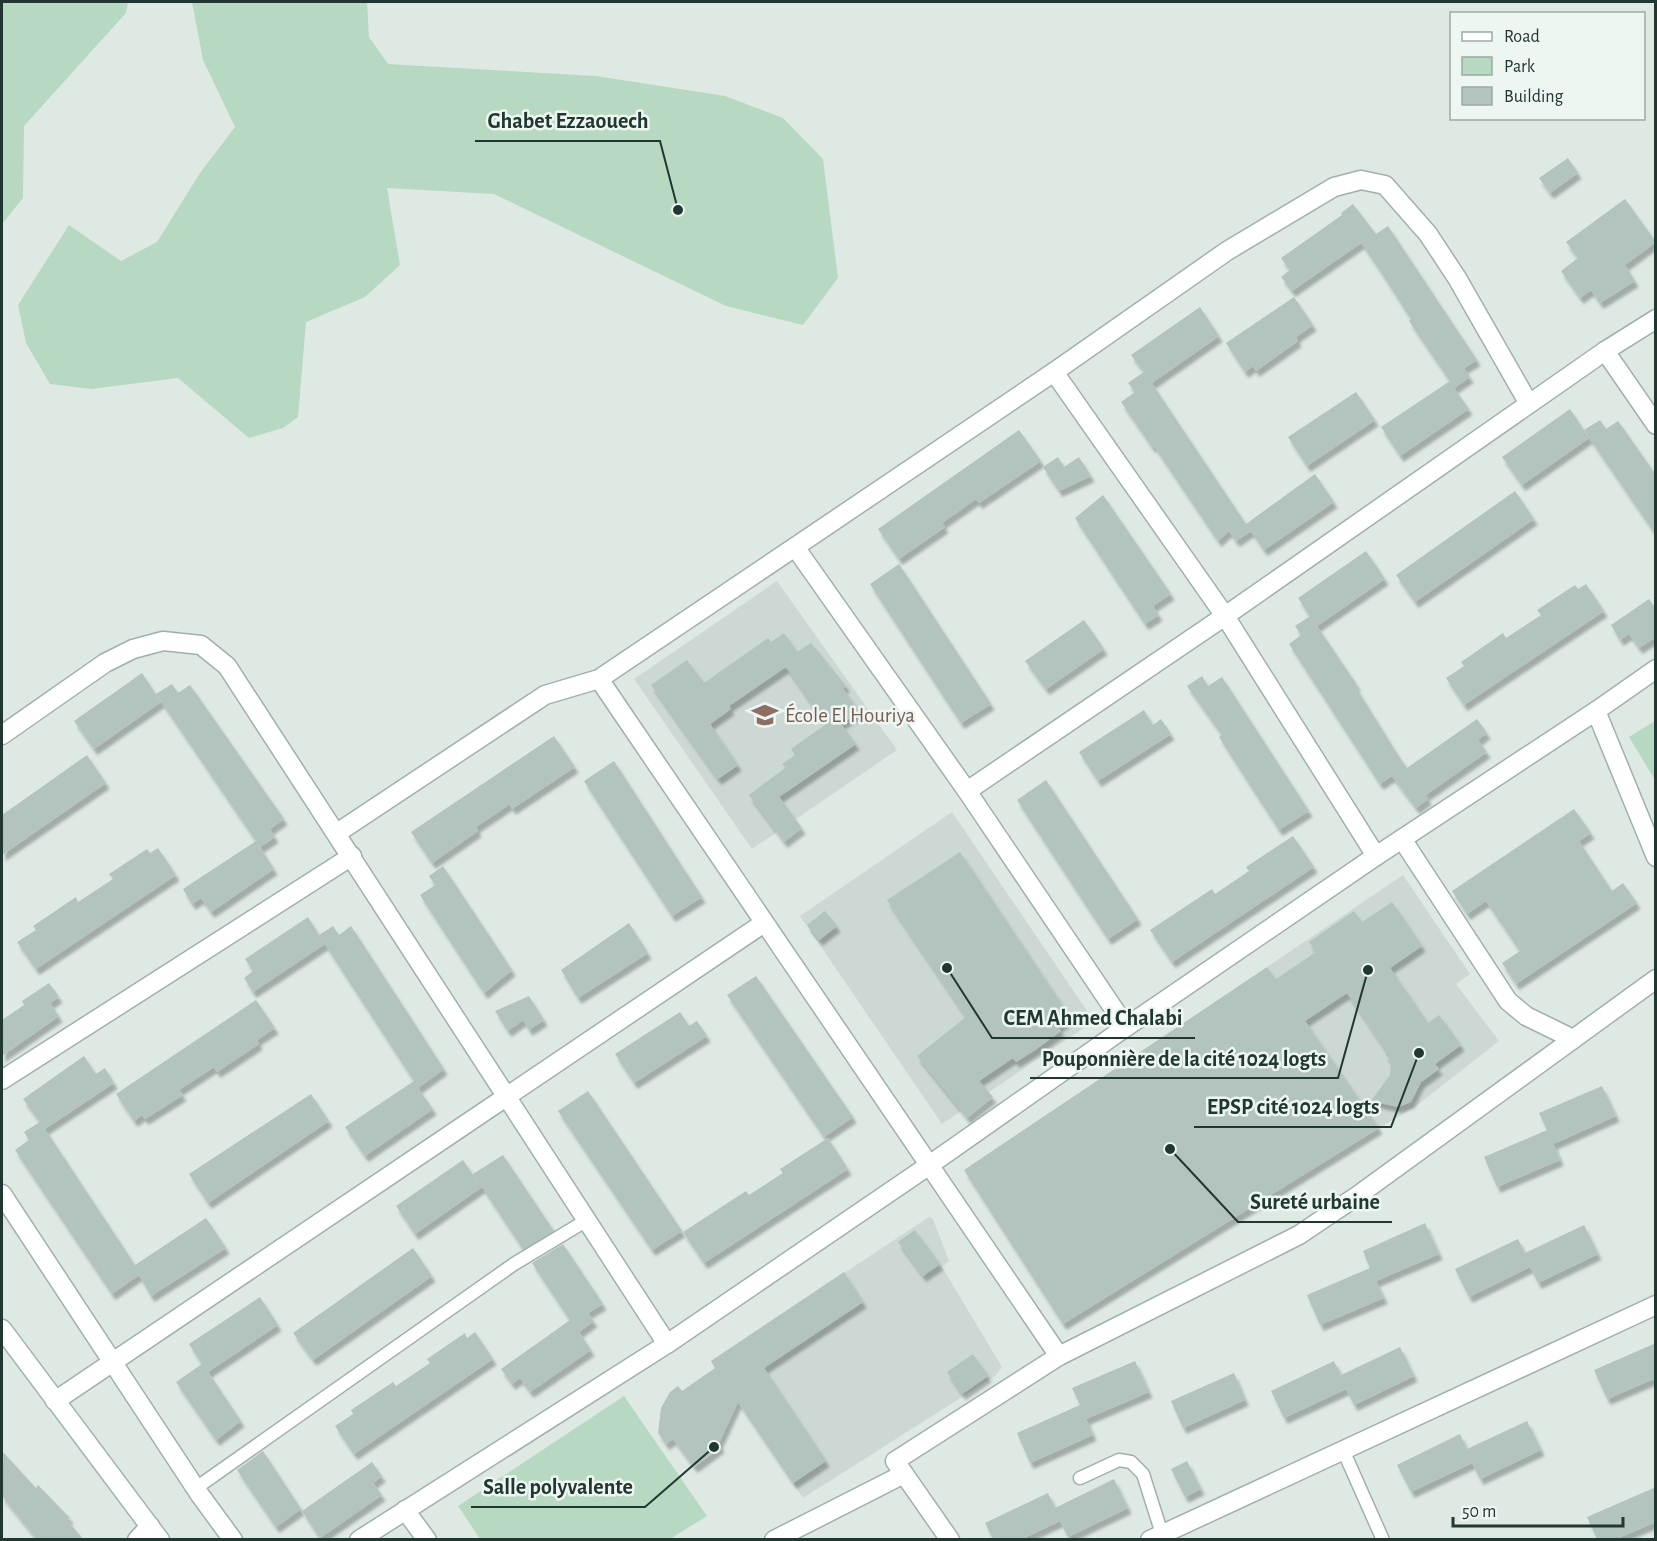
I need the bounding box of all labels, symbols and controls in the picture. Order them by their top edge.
legend [1450,12,1645,120]
text: Road [1504,28,1540,46]
text: Park [1504,58,1536,76]
text: Building [1504,88,1564,106]
callout: Ghabet Ezzaouech [475,101,660,141]
text: Ghabet Ezzaouech [488,110,648,132]
school or university icon: École El Houriya [750,700,780,730]
place label: École El Houriya [785,703,915,726]
callout: CEM Ahmed Chalabi [992,998,1195,1038]
text: CEM Ahmed Chalabi [1004,1007,1182,1029]
callout: Pouponnière de la cité 1024 logts [1030,1038,1338,1078]
text: Pouponnière de la cité 1024 logts [1042,1048,1326,1070]
callout: EPSP cité 1024 logts [1194,1087,1391,1127]
text: EPSP cité 1024 logts [1207,1096,1379,1118]
callout: Sureté urbaine [1238,1182,1392,1222]
text: Sureté urbaine [1250,1191,1380,1213]
callout: Salle polyvalente [471,1467,645,1507]
text: Salle polyvalente [483,1476,633,1499]
scale bar [1453,1490,1622,1528]
text: 50 m [1462,1503,1496,1521]

